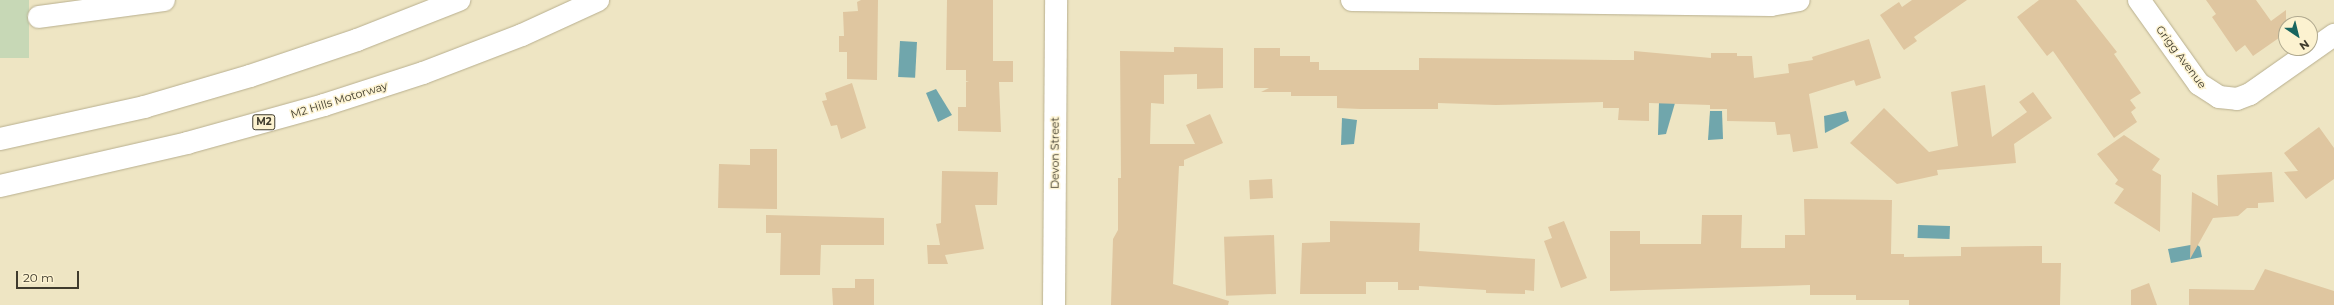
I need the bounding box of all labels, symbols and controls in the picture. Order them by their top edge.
north arrow [2278,16,2318,56]
street label: Grigg Avenue [2153,23,2209,91]
text: N [2297,37,2312,53]
street label: M2 Hills Motorway [289,79,389,121]
road number: M2 [252,114,276,130]
street label: Devon Street [1048,117,1062,189]
scale bar [18,263,81,289]
text: 20 m [23,270,54,285]

